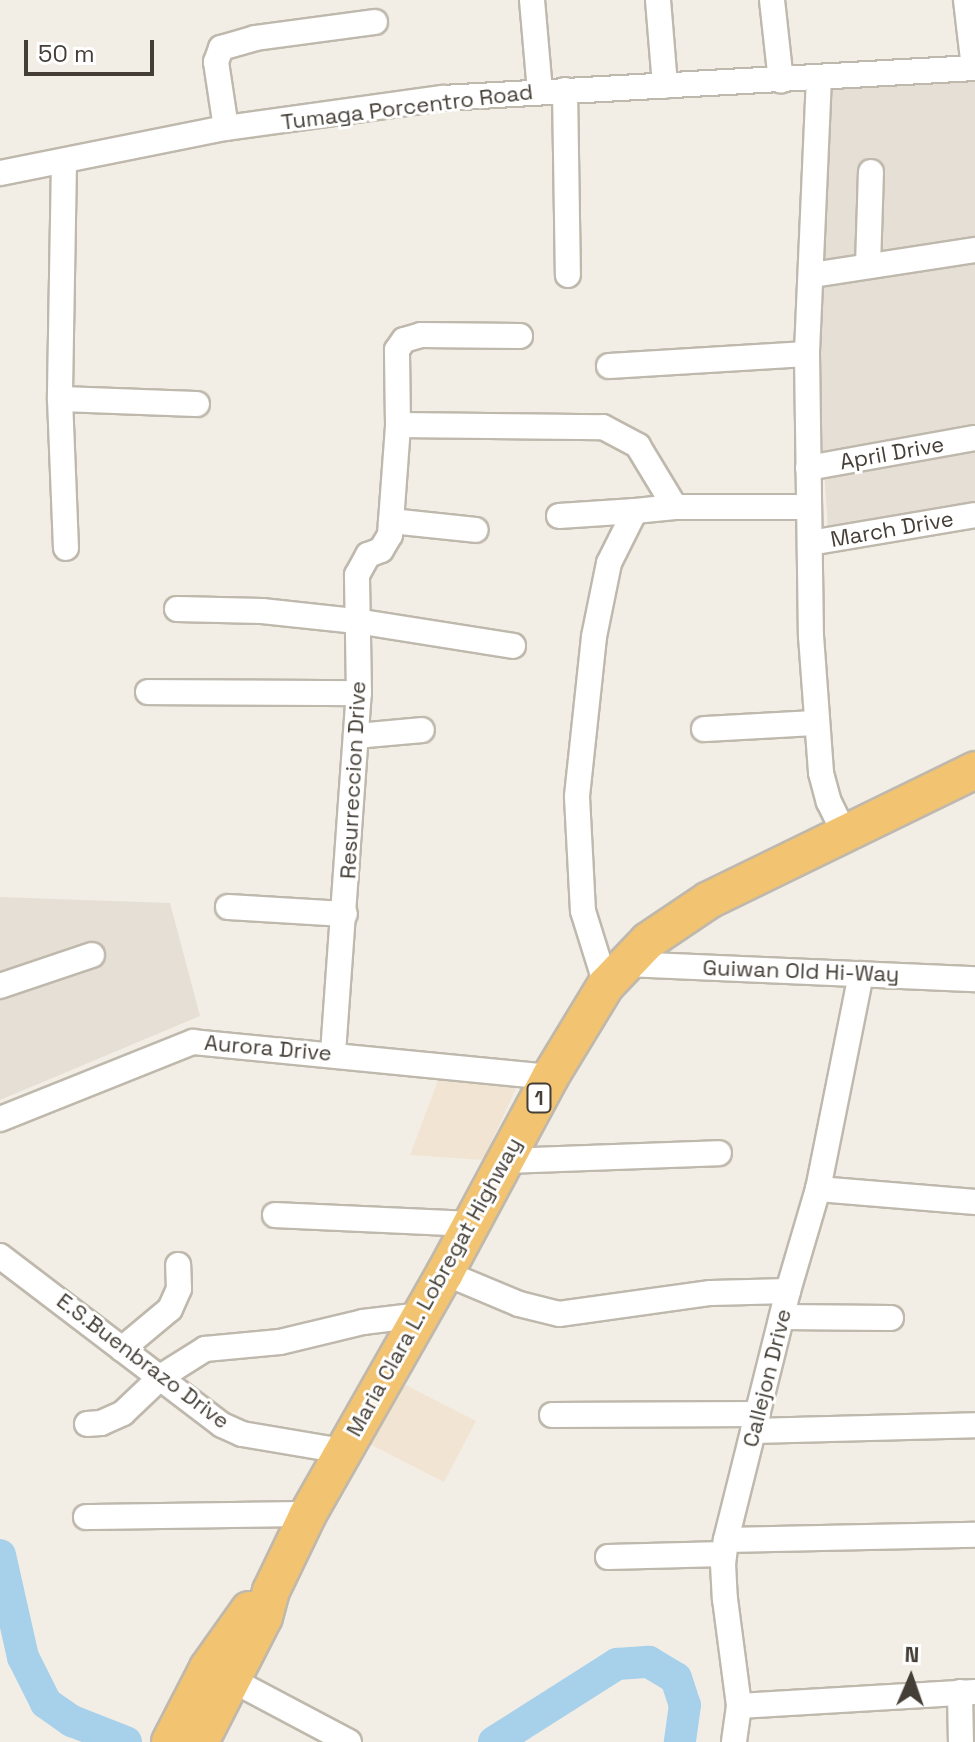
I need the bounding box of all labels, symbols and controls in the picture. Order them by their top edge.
scale bar [28,24,158,74]
text: 50 m [38,38,95,69]
street label: Tumaga Porcentro Road [280,78,534,136]
street label: April Drive [838,431,946,475]
street label: March Drive [828,505,956,553]
street label: Resurreccion Drive [335,680,371,880]
street label: Guiwan Old Hi-Way [702,954,900,988]
street label: Aurora Drive [203,1029,333,1067]
road number: 1 [525,1082,553,1114]
street label: Maria Clara L. Lobregat Highway [340,1133,528,1441]
street label: E.S.Buenbrazo Drive [51,1287,235,1435]
street label: Callejon Drive [737,1306,797,1450]
north arrow [871,1638,951,1718]
text: N [904,1640,920,1668]

